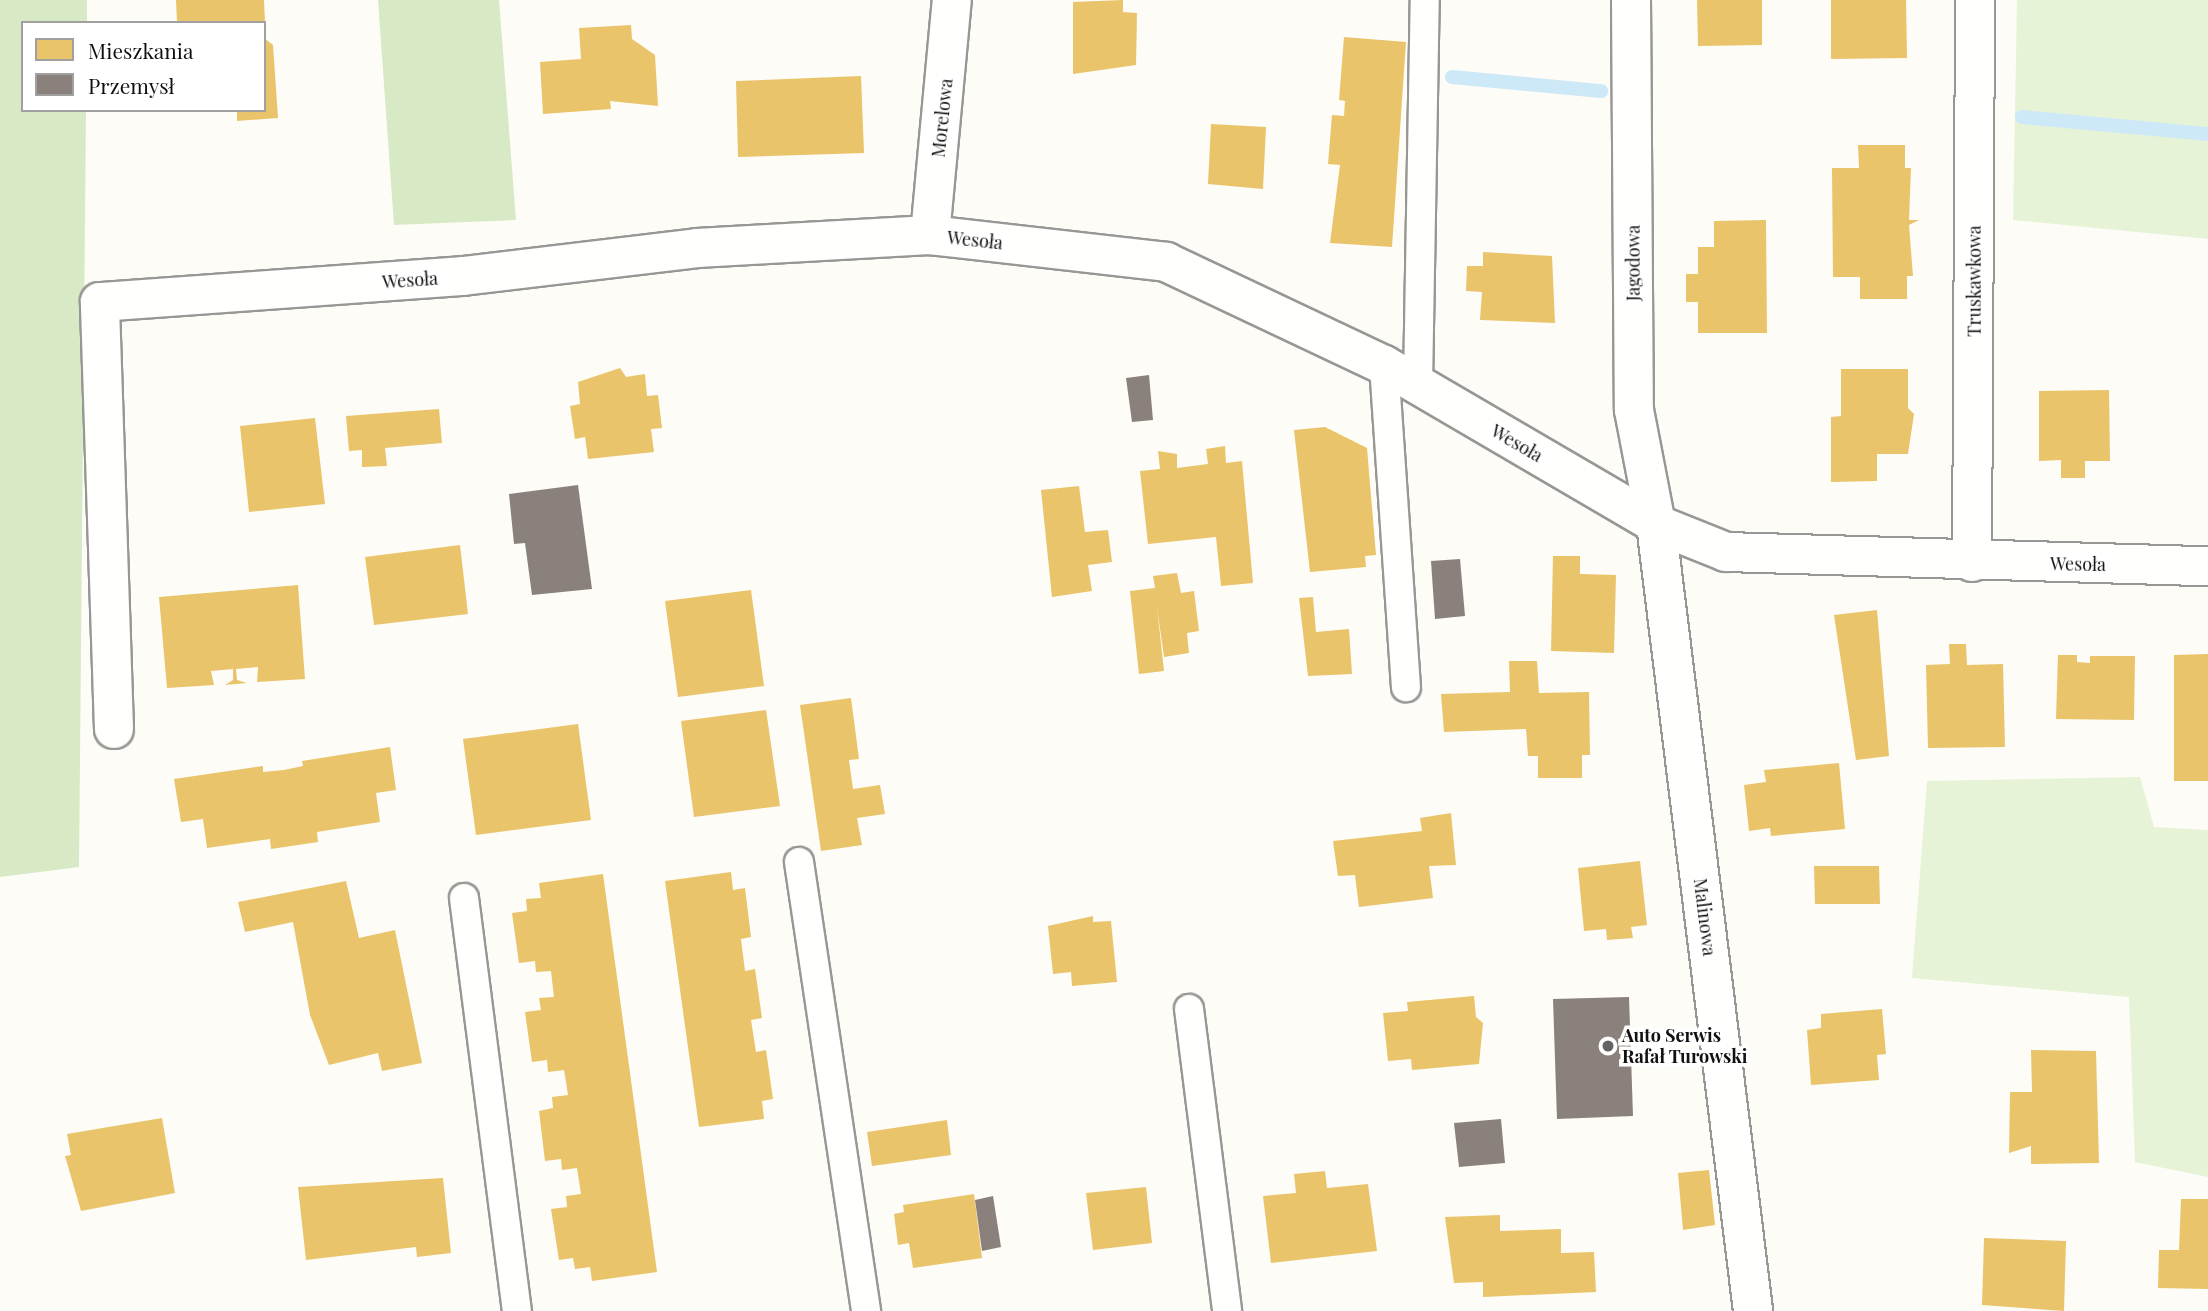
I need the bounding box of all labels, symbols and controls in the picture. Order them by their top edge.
legend [21,21,266,112]
text: Mieszkania [88,36,193,64]
text: Przemysł [88,71,175,99]
street label: Morelowa [927,77,957,159]
street label: Jagodowa [1622,225,1644,301]
street label: Truskawkowa [1963,225,1985,337]
street label: Wesoła [946,226,1004,254]
street label: Wesoła [381,267,439,293]
street label: Wesoła [1487,420,1547,466]
street label: Wesoła [2050,553,2106,575]
street label: Malinowa [1690,877,1720,957]
place label: Auto Serwis Rafał Turowski [1622,1025,1748,1068]
marker: Auto Serwis Rafał Turowski [1600,1038,1616,1054]

